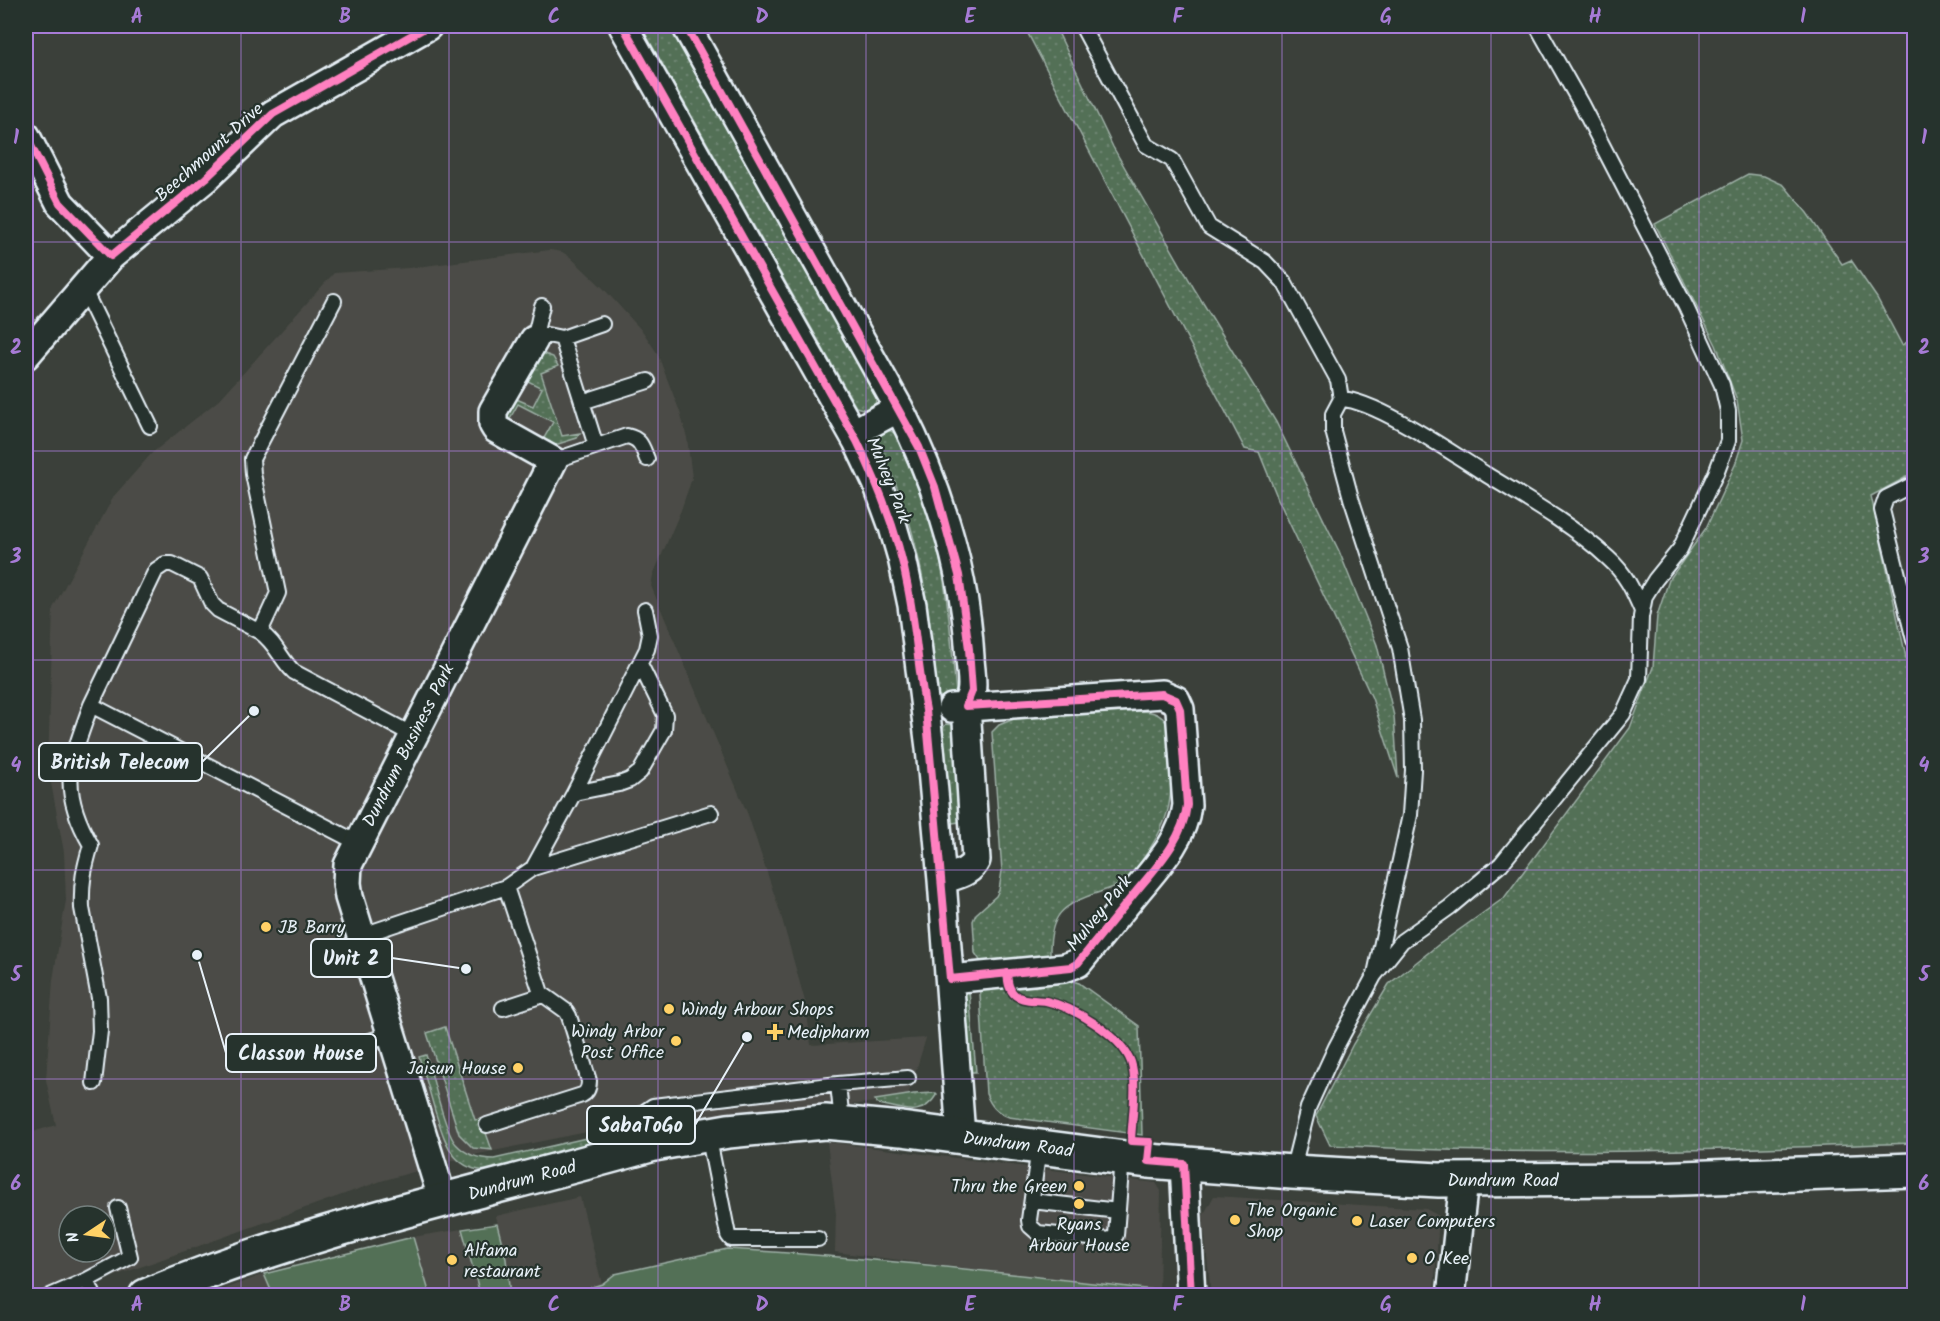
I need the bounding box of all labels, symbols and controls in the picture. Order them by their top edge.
text: A [131,2,143,34]
text: B [339,2,351,34]
text: C [548,2,560,34]
text: D [755,2,769,34]
text: E [964,2,976,34]
text: F [1173,2,1185,34]
text: G [1380,2,1392,34]
text: H [1588,2,1602,34]
text: I [1800,2,1806,34]
street label: Beechmount Drive [149,96,271,210]
text: 1 [13,123,19,155]
text: 1 [1921,123,1927,155]
text: 2 [10,333,22,365]
text: 2 [1918,333,1930,365]
street label: Mulvey Park [857,433,918,529]
text: 3 [10,542,22,574]
text: 3 [1918,542,1930,574]
street label: Dundrum Business Park [356,658,463,832]
callout: British Telecom [39,743,202,781]
text: British Telecom [51,748,189,780]
text: 4 [11,751,22,783]
text: 4 [1919,751,1930,783]
street label: Mulvey Park [1060,869,1140,959]
place label: JB Barry [278,914,346,943]
marker: JB Barry [259,920,273,934]
callout: Unit 2 [311,939,392,977]
text: Unit 2 [323,944,379,976]
text: 5 [10,960,23,992]
text: 5 [1918,960,1931,992]
place label: Windy Arbour Shops [681,996,834,1025]
marker: Windy Arbour Shops [662,1002,676,1016]
place label: Windy Arbor Post Office [571,1018,665,1068]
place label: Medipharm [787,1019,870,1048]
marker: Medipharm [768,1025,782,1039]
callout: Classon House [226,1034,376,1072]
marker: Windy Arbor Post Office [669,1034,683,1048]
text: Classon House [238,1039,364,1071]
place label: Jaisun House [407,1055,506,1084]
marker: Jaisun House [511,1061,525,1075]
callout: SabaToGo [587,1106,695,1144]
text: SabaToGo [599,1111,683,1143]
street label: Dundrum Road [961,1124,1076,1167]
street label: Dundrum Road [465,1153,581,1210]
street label: Dundrum Road [1447,1167,1560,1196]
text: 6 [11,1169,22,1201]
text: 6 [1919,1169,1930,1201]
place label: Thru the Green [951,1173,1067,1202]
marker: Thru the Green [1072,1179,1086,1193]
marker: Ryans Arbour House [1072,1197,1086,1211]
place label: The Organic Shop [1247,1197,1337,1247]
north arrow [57,1204,117,1264]
place label: Laser Computers [1369,1208,1496,1237]
place label: Ryans Arbour House [1029,1211,1129,1261]
marker: The Organic Shop [1228,1213,1242,1227]
marker: Laser Computers [1350,1214,1364,1228]
text: N [61,1229,87,1245]
place label: Alfama restaurant [464,1237,542,1287]
place label: O Kee [1424,1245,1469,1274]
marker: O Kee [1405,1251,1419,1265]
marker: Alfama restaurant [445,1253,459,1267]
text: A [131,1290,143,1321]
text: B [339,1290,351,1321]
text: C [548,1290,560,1321]
text: D [755,1290,769,1321]
text: E [964,1290,976,1321]
text: F [1173,1290,1185,1321]
text: G [1380,1290,1392,1321]
text: H [1588,1290,1602,1321]
text: I [1800,1290,1806,1321]

